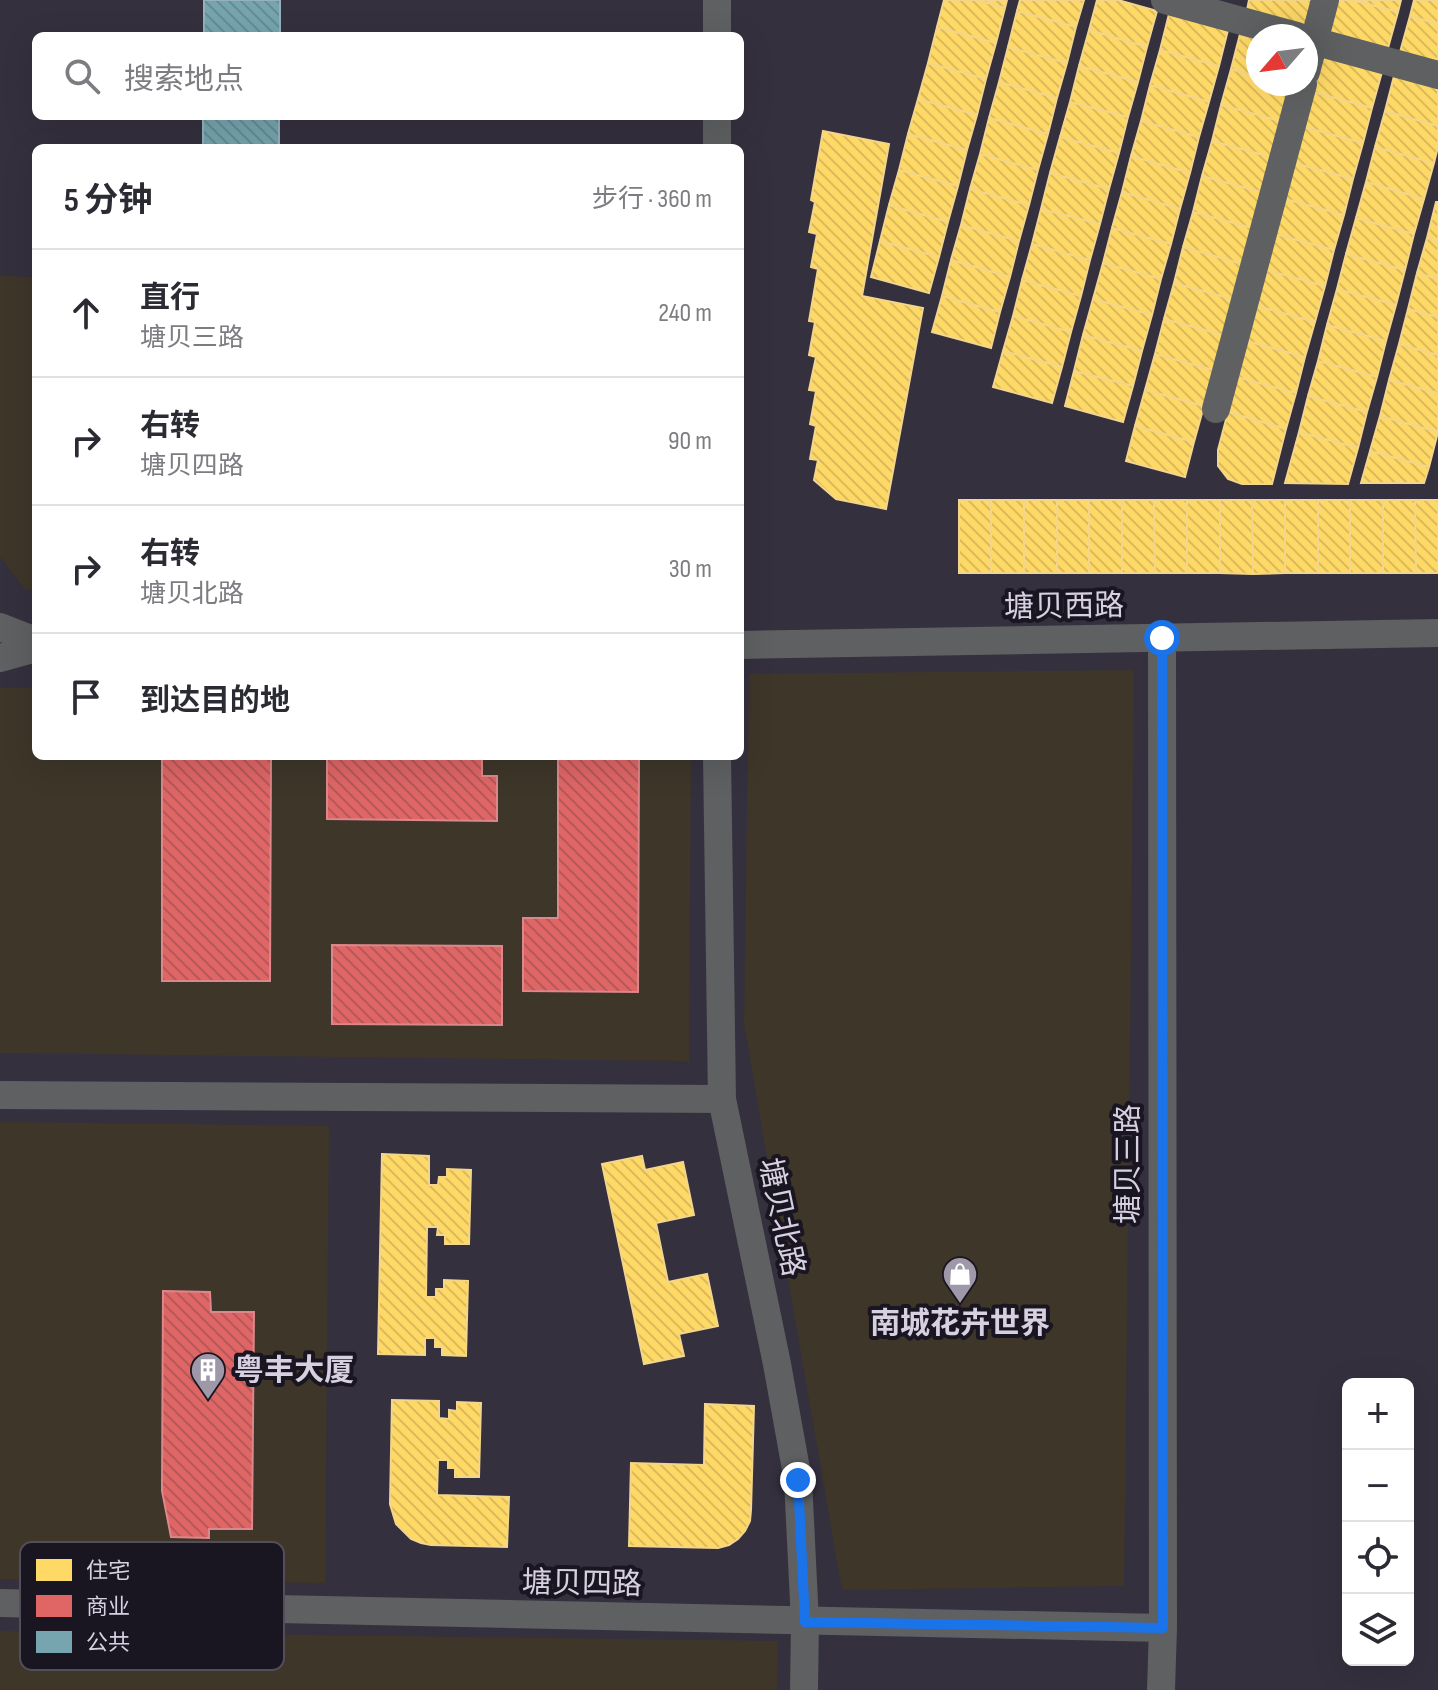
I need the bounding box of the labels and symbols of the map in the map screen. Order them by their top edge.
north arrow [1246,24,1318,96]
street label: 塘贝西路 [1004,588,1124,626]
route start [1144,620,1180,656]
street label: 塘贝三路 [1111,1104,1147,1224]
street label: 塘贝北路 [751,1155,811,1280]
shop icon: 南城花卉世界 [941,1255,979,1305]
place label: 南城花卉世界 [870,1306,1050,1342]
building icon: 粤丰大厦 [189,1351,227,1401]
place label: 粤丰大厦 [234,1353,354,1389]
route end [780,1462,816,1498]
legend [20,1542,284,1670]
text: 住宅 [86,1558,130,1585]
street label: 塘贝四路 [522,1565,642,1603]
text: 商业 [86,1594,130,1621]
text: 公共 [86,1630,130,1657]

